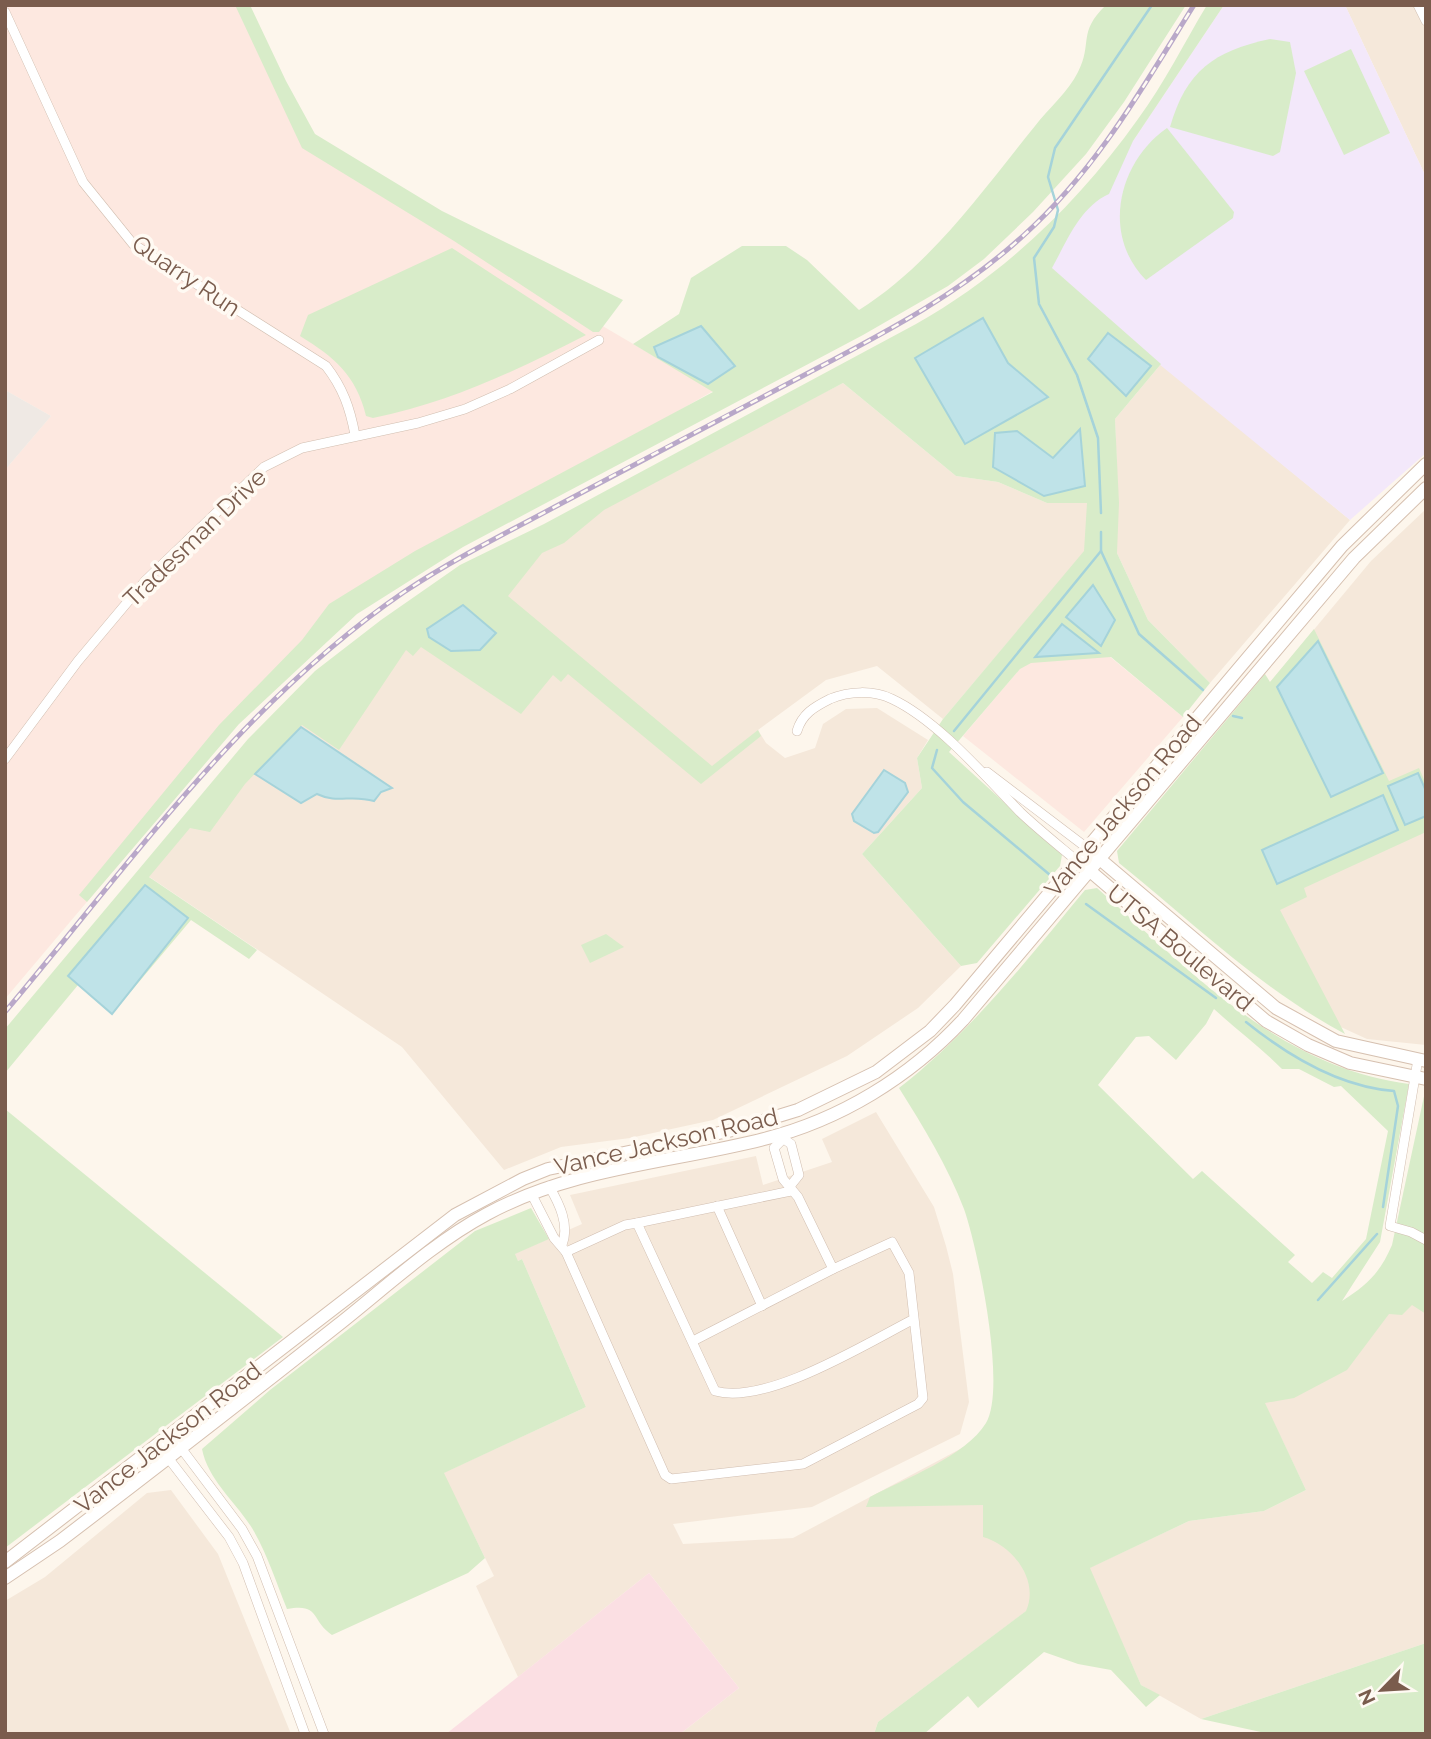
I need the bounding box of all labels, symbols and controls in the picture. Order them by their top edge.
street label: Quarry Run [127,229,246,322]
street label: Tradesman Drive [117,462,272,613]
street label: Vance Jackson Road [1038,709,1207,903]
street label: UTSA Boulevard [1101,878,1259,1017]
street label: Vance Jackson Road [551,1102,781,1181]
street label: Vance Jackson Road [69,1356,267,1519]
north arrow [1347,1655,1417,1725]
text: N [1354,1686,1380,1708]

